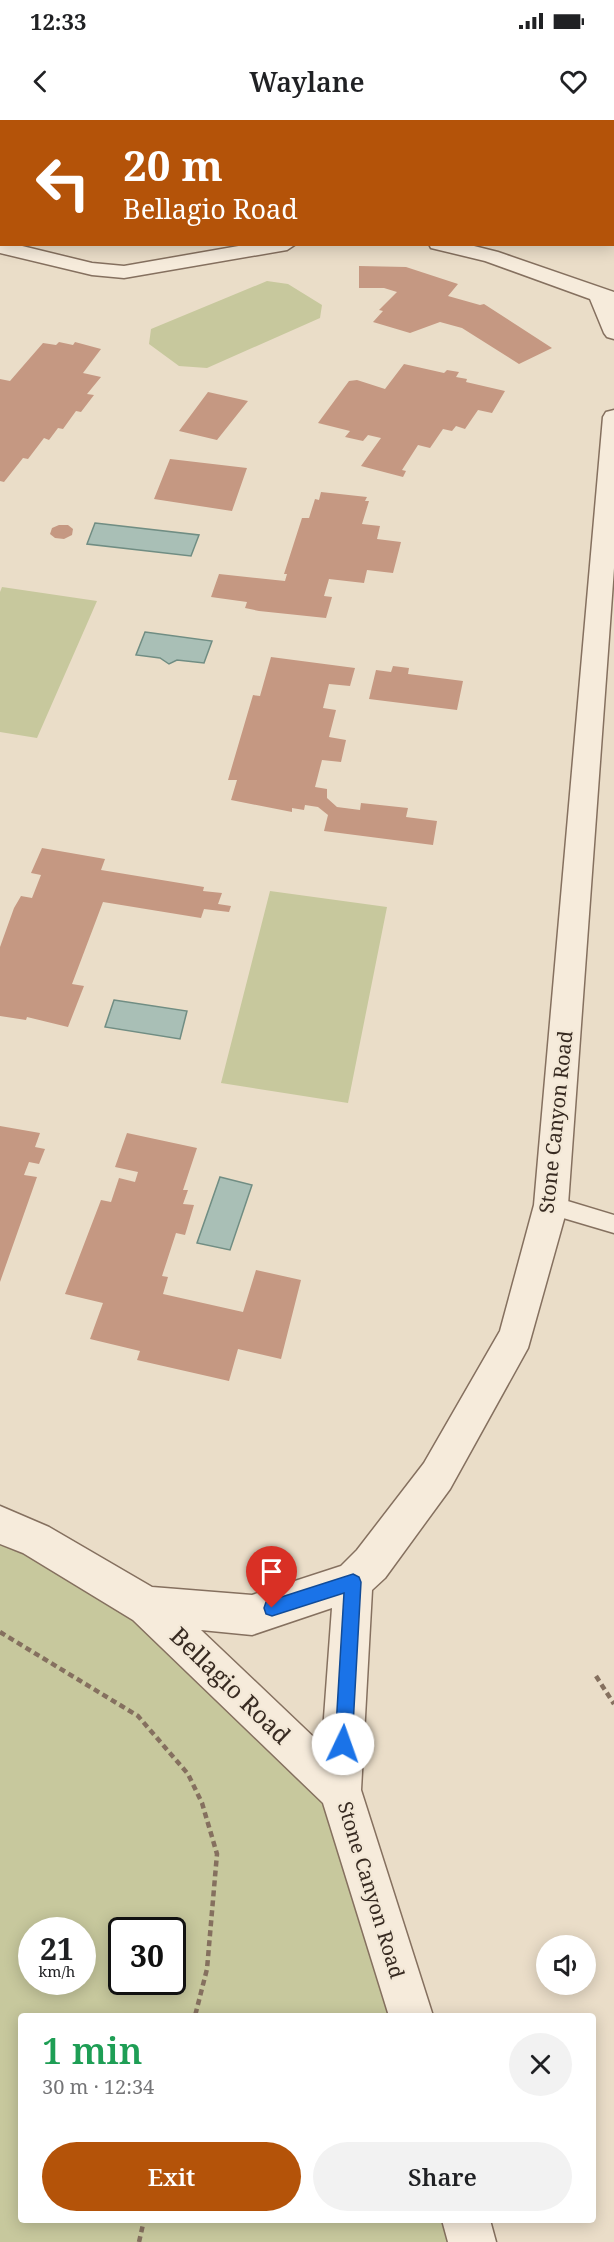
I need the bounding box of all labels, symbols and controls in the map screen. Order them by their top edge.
text: 12:33 [30,6,86,36]
text: Waylane [249,63,365,100]
icon: back [24,65,57,98]
icon: heart [557,65,590,98]
text: 20 m [123,136,223,193]
icon: left [24,144,102,222]
text: Bellagio Road [123,190,298,227]
street label: Stone Canyon Road [532,1029,579,1215]
pin [246,1546,297,1608]
icon: arrive [255,1555,288,1588]
street label: Bellagio Road [164,1619,299,1751]
position arrow [311,1712,375,1776]
street label: Stone Canyon Road [332,1798,411,1982]
speed limit sign: 30 [108,1917,186,1995]
text: 21 [40,1928,74,1969]
map controls [536,1935,596,1995]
button: sound [536,1935,596,1995]
text: km/h [39,1961,75,1981]
text: 1 min [42,2026,143,2075]
button: close [509,2033,572,2096]
text: 30 m · 12:34 [42,2073,154,2100]
button: Exit [42,2142,301,2211]
button: Share [313,2142,572,2211]

